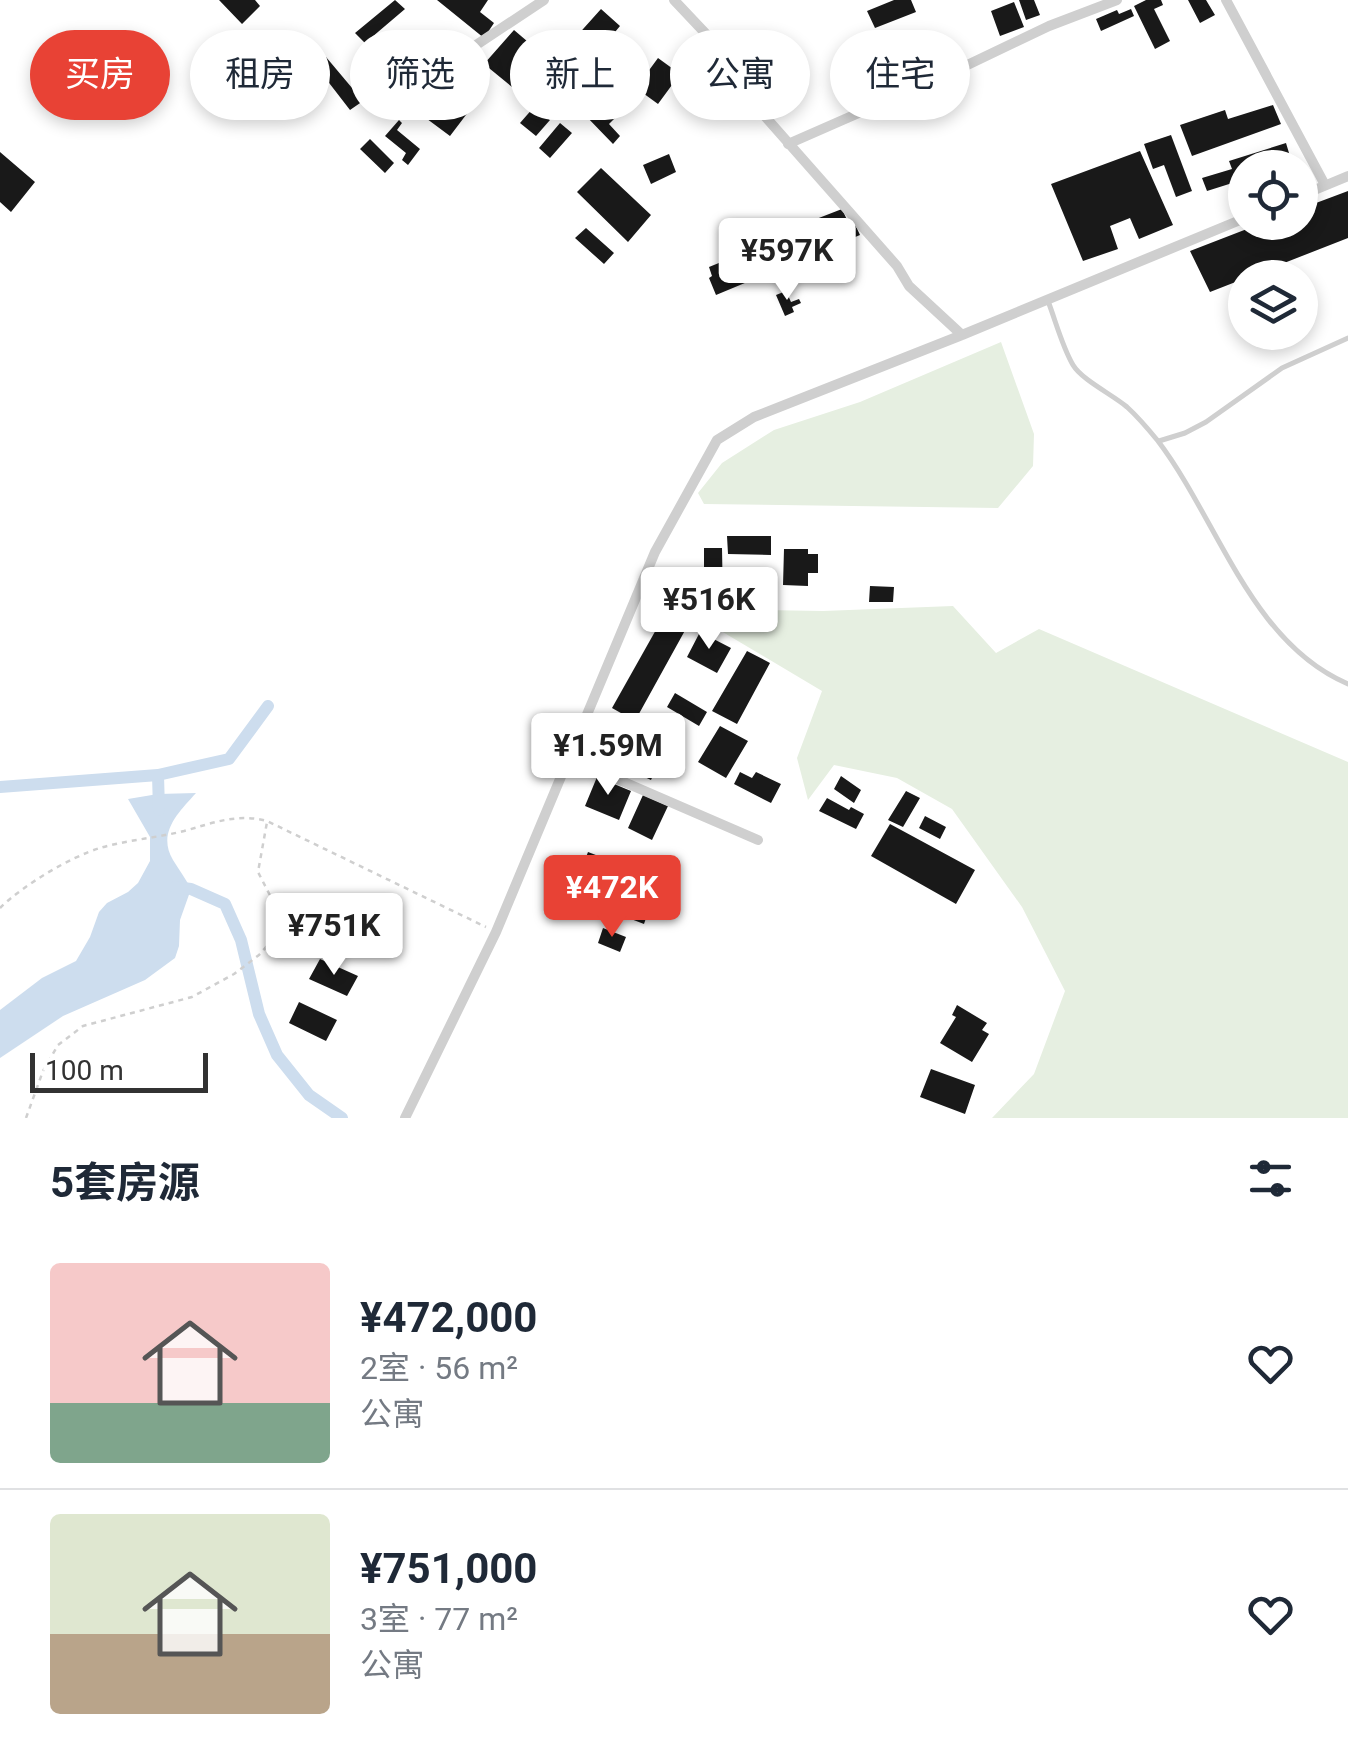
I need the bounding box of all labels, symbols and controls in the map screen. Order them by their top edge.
chip: 买房 [30,30,170,120]
chip: 租房 [190,30,330,120]
chip: 筛选 [350,30,490,120]
chip: 新上 [510,30,650,120]
chip: 公寓 [670,30,810,120]
chip: 住宅 [830,30,970,120]
map controls [1228,150,1318,350]
button: locate [1228,150,1318,240]
pin: ¥597K [717,218,857,303]
text: ¥597K [741,231,833,269]
button: layers [1228,260,1318,350]
pin: ¥516K [639,567,779,652]
text: ¥516K [663,580,755,618]
pin: ¥1.59M [527,713,689,798]
text: ¥1.59M [553,726,663,764]
pin: ¥472K [542,855,682,940]
text: ¥472K [566,868,658,906]
pin: ¥751K [264,893,404,978]
text: ¥751K [288,906,380,944]
scale bar [30,1048,208,1092]
text: 100 m [45,1054,124,1087]
icon: filters [1243,1151,1298,1206]
text: 5套房源 [50,1158,200,1207]
text: ¥472,000 [360,1293,537,1342]
icon: home [130,1303,250,1423]
icon: heart [1243,1336,1298,1391]
text: 2室 · 56 m² [360,1349,518,1387]
text: 公寓 [360,1395,424,1433]
text: ¥751,000 [360,1544,537,1593]
icon: home [130,1554,250,1674]
icon: heart [1243,1587,1298,1642]
text: 3室 · 77 m² [360,1600,518,1638]
text: 公寓 [360,1646,424,1684]

